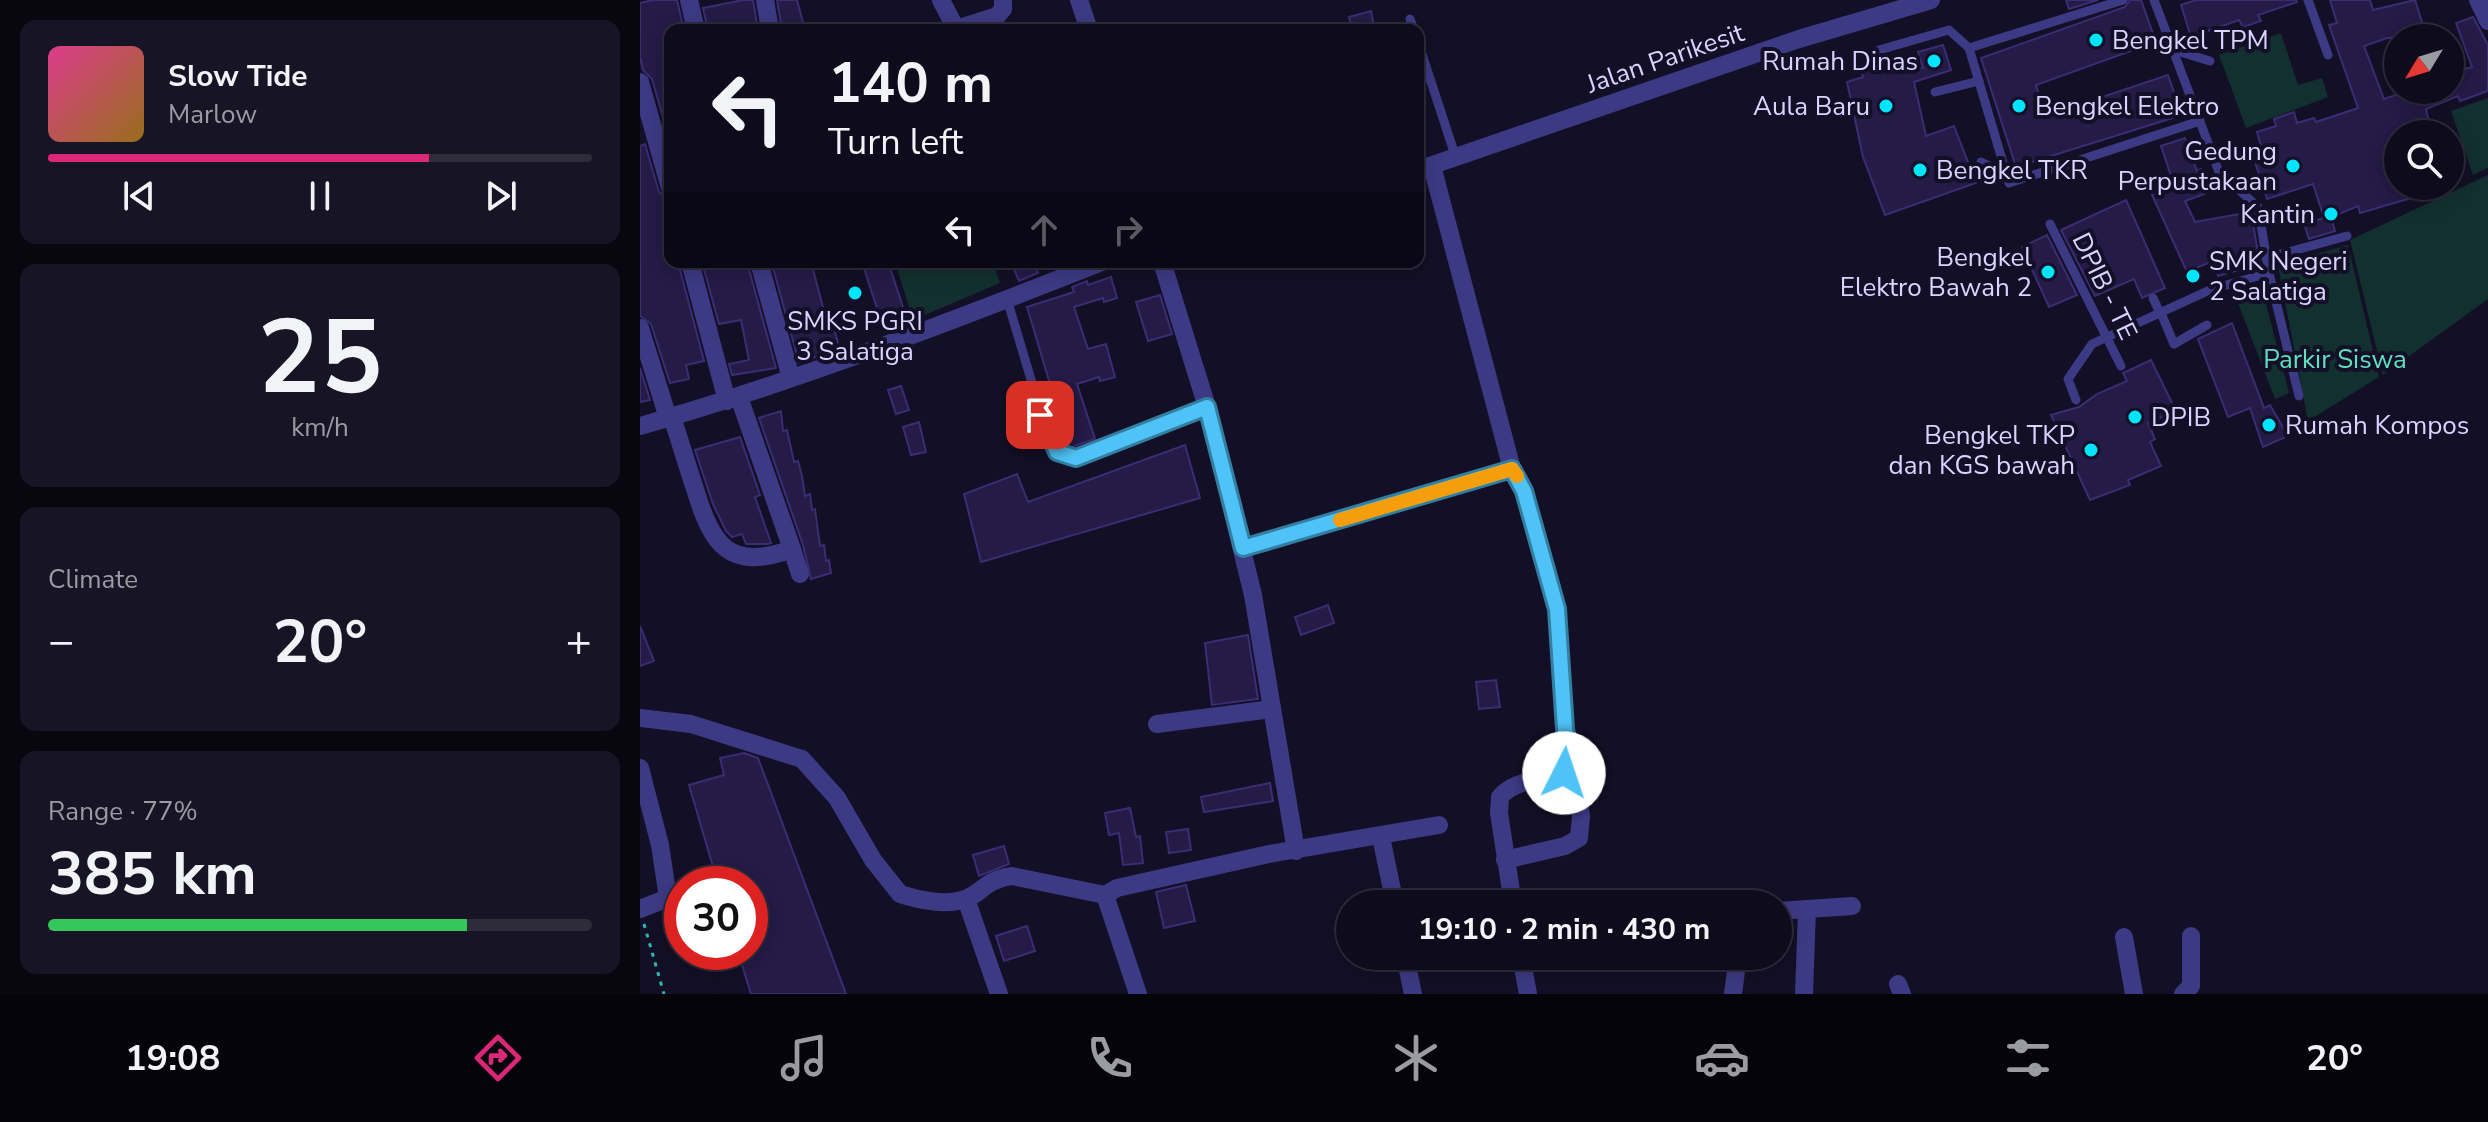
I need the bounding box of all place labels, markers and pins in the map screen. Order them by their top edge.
place label: Bengkel TPM [2112,23,2269,58]
marker: Bengkel TPM [2087,31,2105,49]
place label: Rumah Dinas [1762,44,1918,79]
marker: Rumah Dinas [1925,52,1943,70]
place label: Aula Baru [1753,89,1870,124]
place label: Bengkel Elektro [2035,89,2219,124]
marker: Aula Baru [1877,97,1895,115]
marker: Bengkel Elektro [2010,97,2028,115]
place label: Gedung Perpustakaan [2118,134,2277,199]
place label: Bengkel TKR [1936,153,2088,188]
marker: Gedung Perpustakaan [2284,157,2302,175]
marker: Bengkel TKR [1911,161,1929,179]
place label: Kantin [2240,197,2315,232]
marker: Kantin [2322,205,2340,223]
place label: Bengkel Elektro Bawah 2 [1840,240,2032,305]
place label: SMK Negeri 2 Salatiga [2209,244,2348,309]
marker: Bengkel Elektro Bawah 2 [2039,263,2057,281]
marker: SMK Negeri 2 Salatiga [2184,267,2202,285]
marker: SMKS PGRI 3 Salatiga [846,284,864,302]
place label: SMKS PGRI 3 Salatiga [787,304,923,369]
pin [1006,381,1074,449]
place label: DPIB [2151,400,2211,435]
marker: DPIB [2126,408,2144,426]
place label: Rumah Kompos [2285,408,2469,443]
marker: Rumah Kompos [2260,416,2278,434]
place label: Bengkel TKP dan KGS bawah [1889,418,2075,483]
marker: Bengkel TKP dan KGS bawah [2082,441,2100,459]

